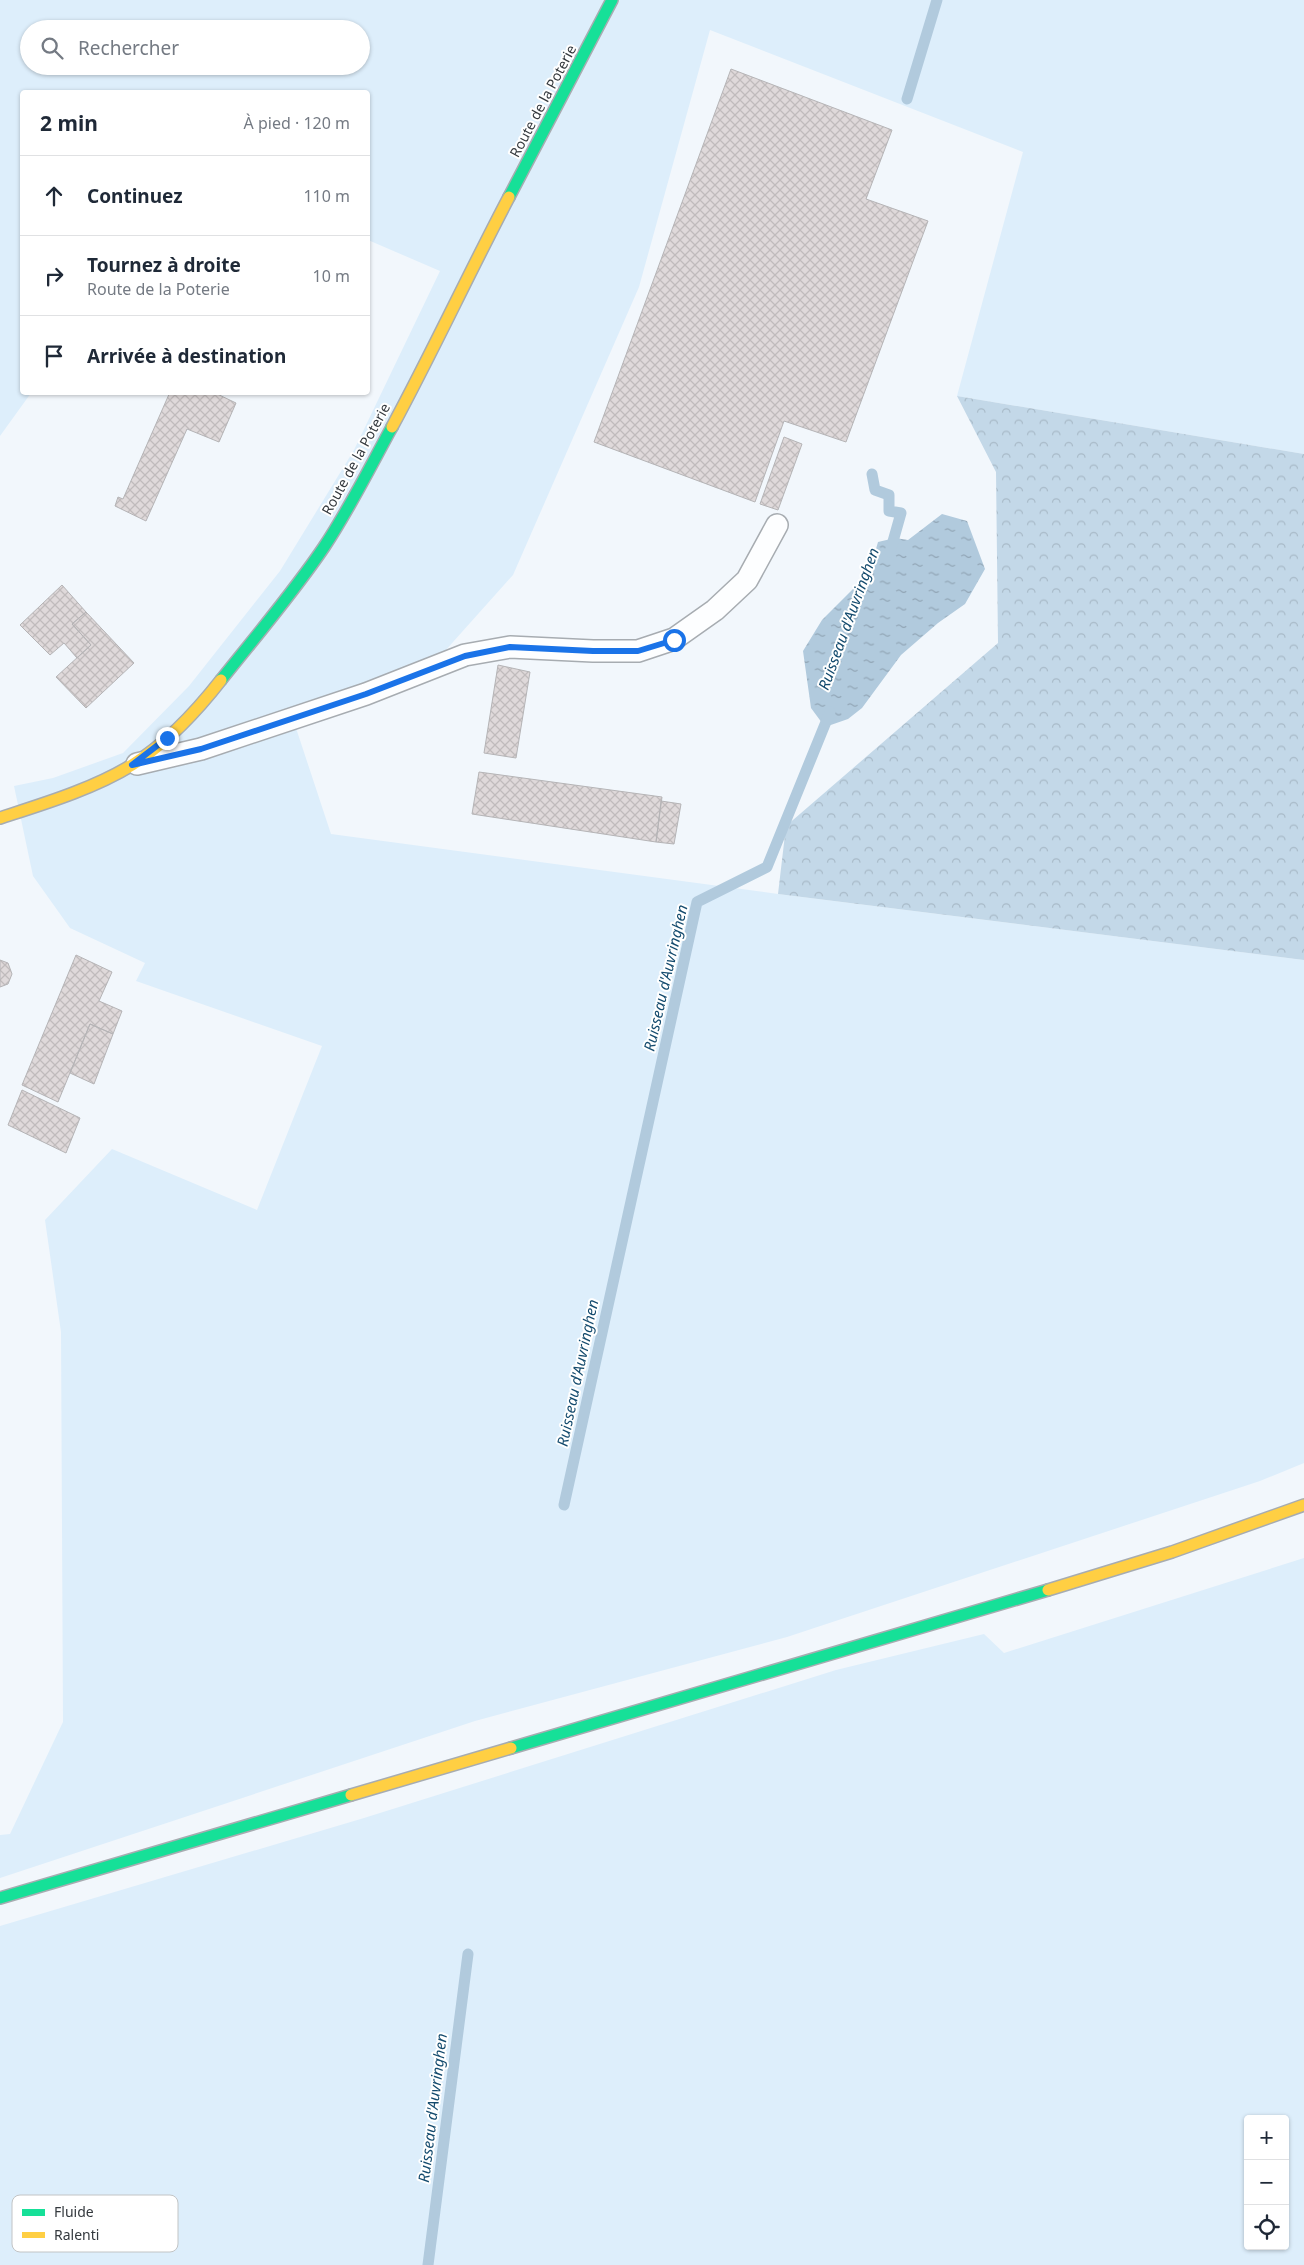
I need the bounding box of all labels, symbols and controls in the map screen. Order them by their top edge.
search box [20,20,370,75]
icon: search [38,34,66,62]
text: Rechercher [78,35,179,61]
street label: Route de la Poterie [505,41,580,160]
text: 2 min [40,109,98,137]
text: À pied · 120 m [244,112,350,134]
icon: ahead [40,182,68,210]
text: Continuez [87,183,183,209]
text: 110 m [303,185,350,207]
text: Tournez à droite [87,252,241,278]
icon: right [40,262,68,290]
text: 10 m [313,265,350,287]
text: Route de la Poterie [87,278,230,300]
icon: arrive [40,342,68,370]
text: Arrivée à destination [87,343,286,369]
street label: Route de la Poterie [317,399,394,518]
water label: Ruisseau d'Auvringhen [813,545,883,692]
route start [663,629,686,652]
route end [156,727,179,750]
water label: Ruisseau d'Auvringhen [638,903,692,1053]
water label: Ruisseau d'Auvringhen [552,1297,602,1448]
water label: Ruisseau d'Auvringhen [413,2032,451,2183]
map controls [1244,2115,1289,2250]
button: + [1244,2115,1289,2160]
button: − [1244,2160,1289,2205]
legend [12,2195,178,2252]
text: Fluide [54,2202,94,2221]
button: locate [1244,2205,1289,2250]
text: Ralenti [54,2225,99,2244]

